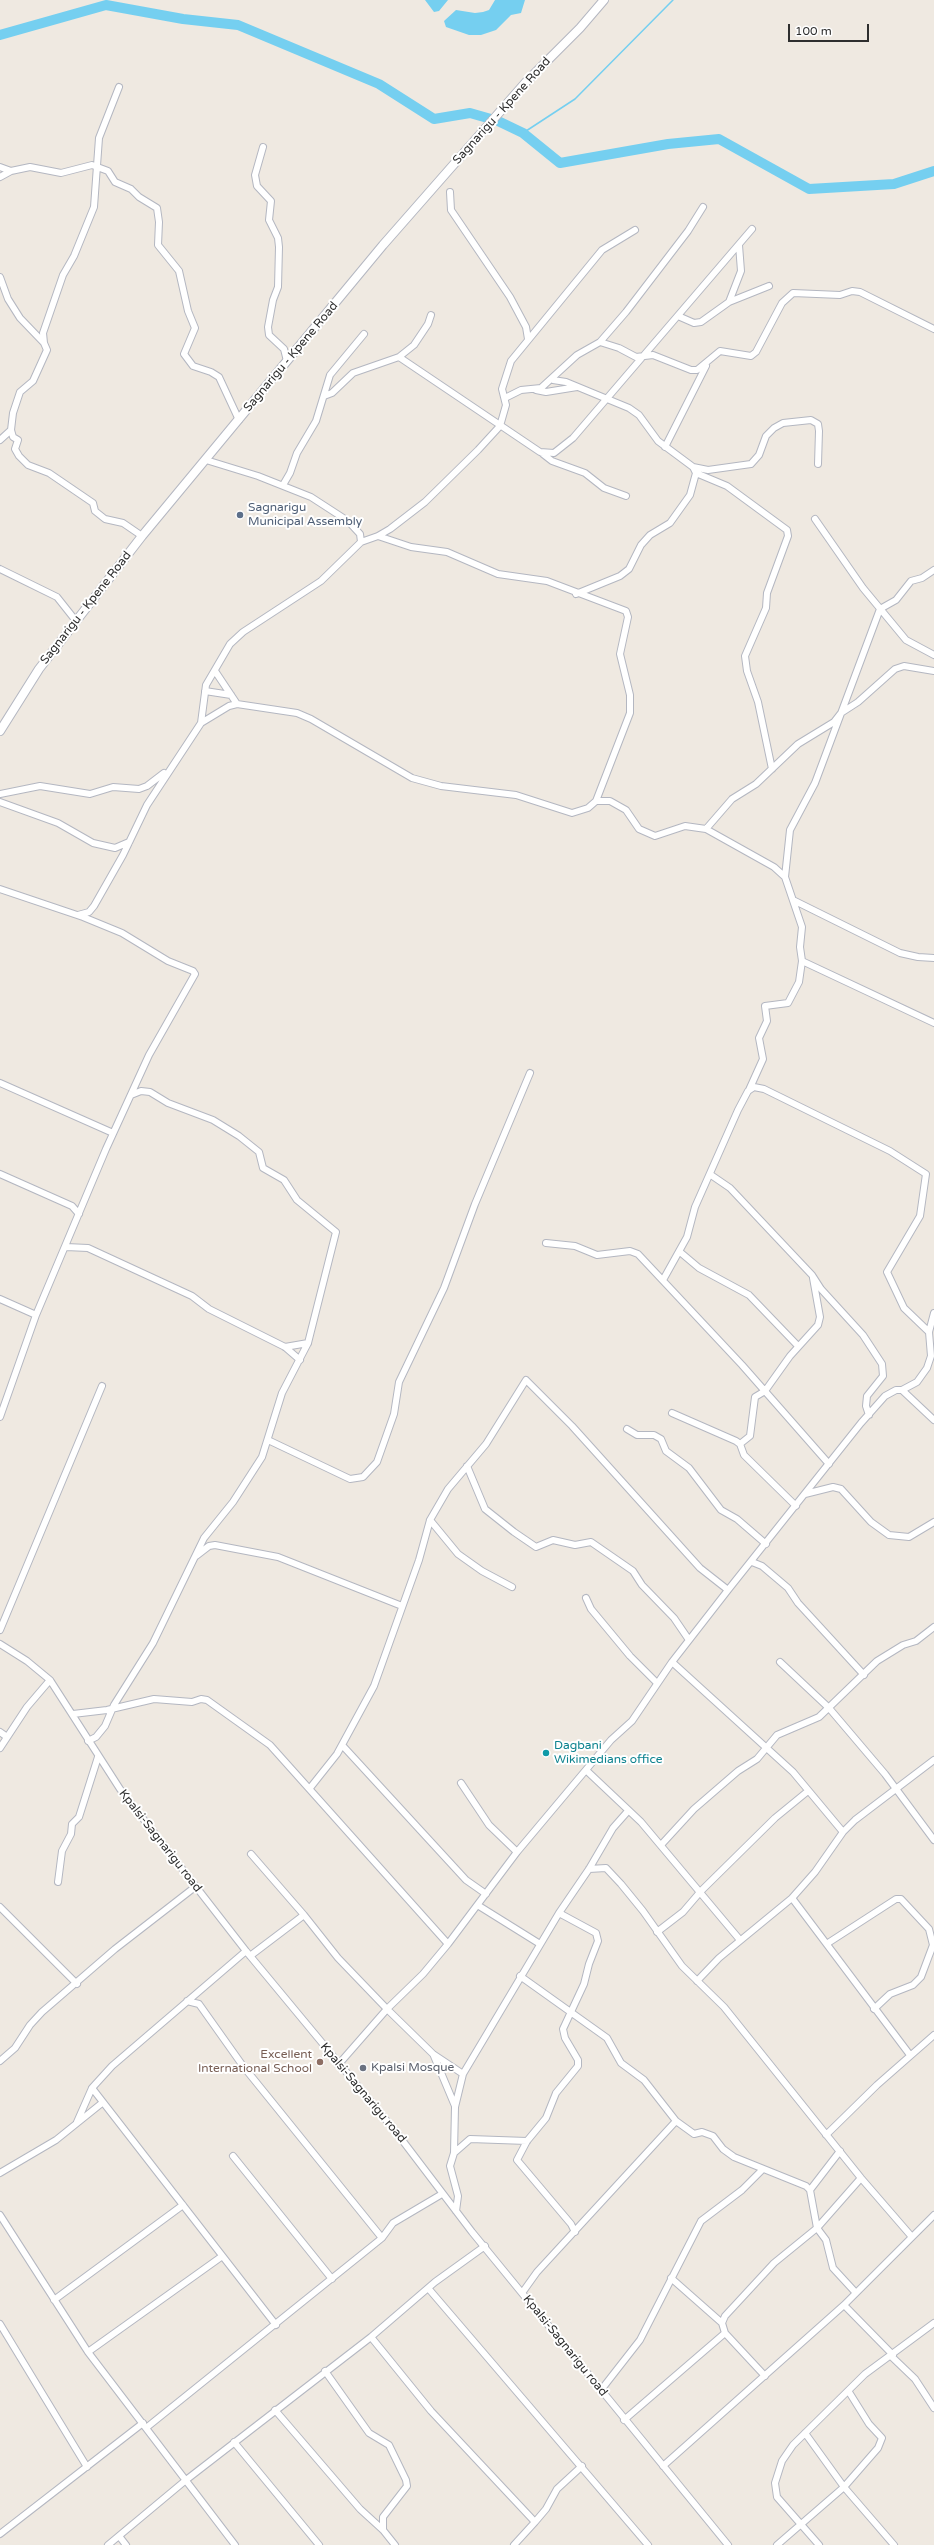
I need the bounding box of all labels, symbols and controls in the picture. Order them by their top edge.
scale bar [790,16,871,42]
text: 100 m [795,24,832,38]
street label: Sagnarigu - Kpene Road [450,54,554,168]
street label: Sagnarigu - Kpene Road [241,299,341,415]
place label: Sagnarigu Municipal Assembly [248,501,362,529]
marker: Sagnarigu Municipal Assembly [235,510,245,520]
street label: Sagnarigu - Kpene Road [37,549,135,667]
place label: Dagbani Wikimedians office [554,1739,663,1767]
marker: Dagbani Wikimedians office [541,1748,551,1758]
street label: Kpalsi-Sagnarigu road [115,1787,205,1895]
street label: Kpalsi-Sagnarigu road [317,2040,409,2146]
place label: Excellent International School [198,2048,312,2076]
marker: Excellent International School [315,2057,325,2067]
place label: Kpalsi Mosque [371,2061,454,2075]
marker: Kpalsi Mosque [358,2063,368,2073]
street label: Kpalsi-Sagnarigu road [520,2292,610,2400]

